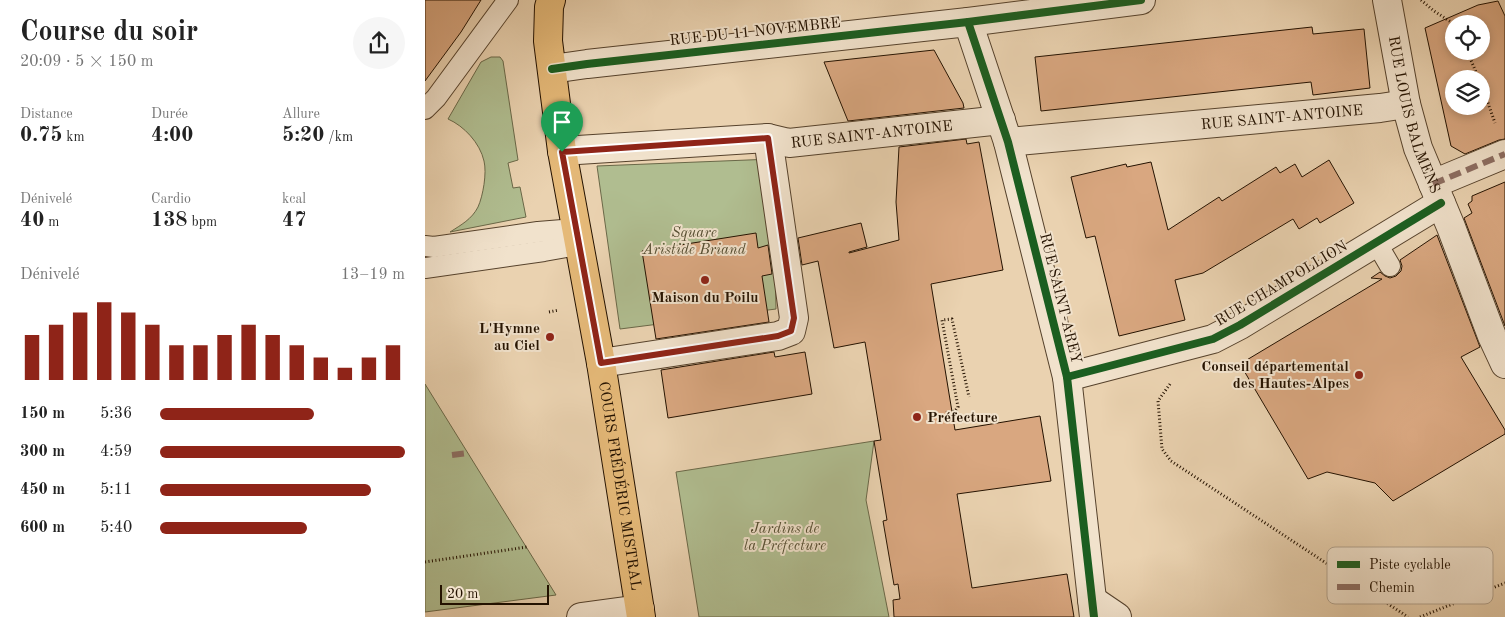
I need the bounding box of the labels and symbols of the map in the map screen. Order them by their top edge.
street label: RUE DU 11 NOVEMBRE [669,16,841,49]
street label: RUE LOUIS BALMENS [1385,35,1442,196]
pin [541,101,583,152]
street label: RUE SAINT-ANTOINE [1200,104,1364,133]
street label: RUE SAINT-ANTOINE [790,119,953,152]
park label: Square Aristide Briand [641,226,747,258]
street label: RUE SAINT-AREY [1036,232,1083,365]
street label: RUE CHAMPOLLION [1213,239,1351,330]
marker: Maison du Poilu [699,274,711,286]
place label: Maison du Poilu [651,291,759,306]
place label: L'Hymne au Ciel [479,322,540,354]
marker: L'Hymne au Ciel [544,331,556,343]
place label: Conseil départemental des Hautes-Alpes [1201,360,1349,392]
marker: Conseil départemental des Hautes-Alpes [1353,369,1365,381]
street label: COURS FRÉDÉRIC MISTRAL [595,381,643,591]
marker: Préfecture [911,411,923,423]
place label: Préfecture [927,411,998,426]
park label: Jardins de la Préfecture [744,522,826,554]
legend [1327,547,1493,604]
text: Piste cyclable [1369,558,1451,572]
text: Chemin [1369,581,1415,595]
scale bar [440,582,549,605]

